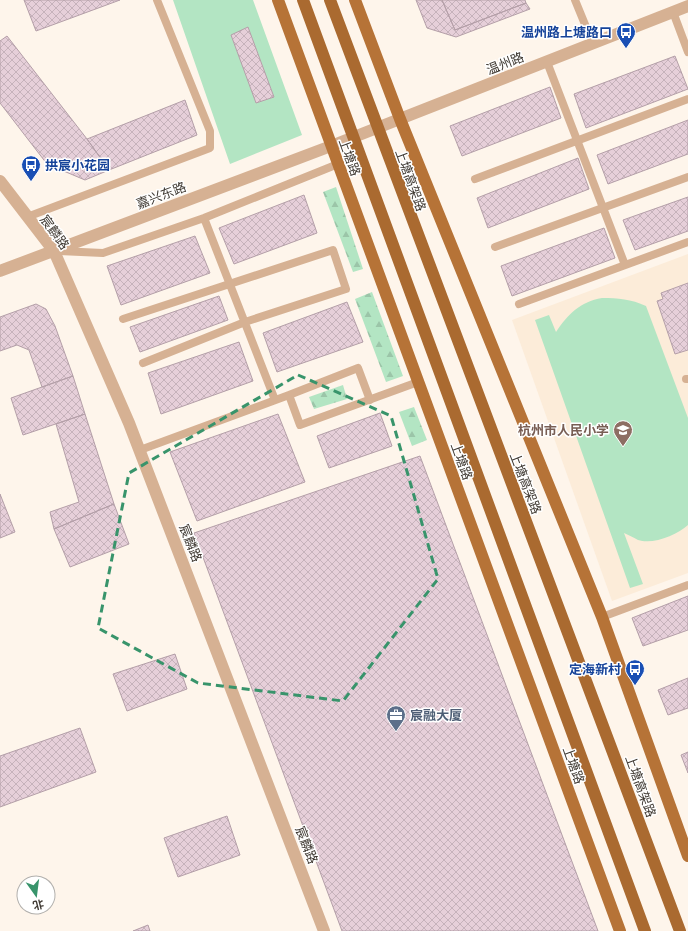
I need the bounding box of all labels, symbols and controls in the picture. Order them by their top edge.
bus stop icon: 温州路上塘路口 [615,21,637,49]
place label: 温州路上塘路口 [521,24,612,41]
street label: 温州路 [484,49,526,78]
street label: 上塘路 [335,136,364,178]
street label: 上塘高架路 [391,147,430,214]
bus stop icon: 拱宸小花园 [20,154,42,182]
place label: 拱宸小花园 [45,157,110,174]
street label: 嘉兴东路 [134,178,189,213]
street label: 宸麟路 [36,212,73,253]
school or university icon: 杭州市人民小学 [612,419,634,447]
place label: 杭州市人民小学 [518,422,609,439]
street label: 上塘路 [447,440,476,482]
street label: 上塘高架路 [506,450,545,517]
street label: 宸麟路 [176,522,205,564]
bus stop icon: 定海新村 [624,658,646,686]
place label: 定海新村 [569,661,621,678]
office icon: 宸融大厦 [385,704,407,732]
place label: 宸融大厦 [410,707,462,724]
street label: 上塘路 [559,744,588,786]
street label: 上塘高架路 [621,753,660,820]
street label: 宸麟路 [292,824,321,866]
north arrow [16,875,56,915]
text: 北 [31,897,45,913]

